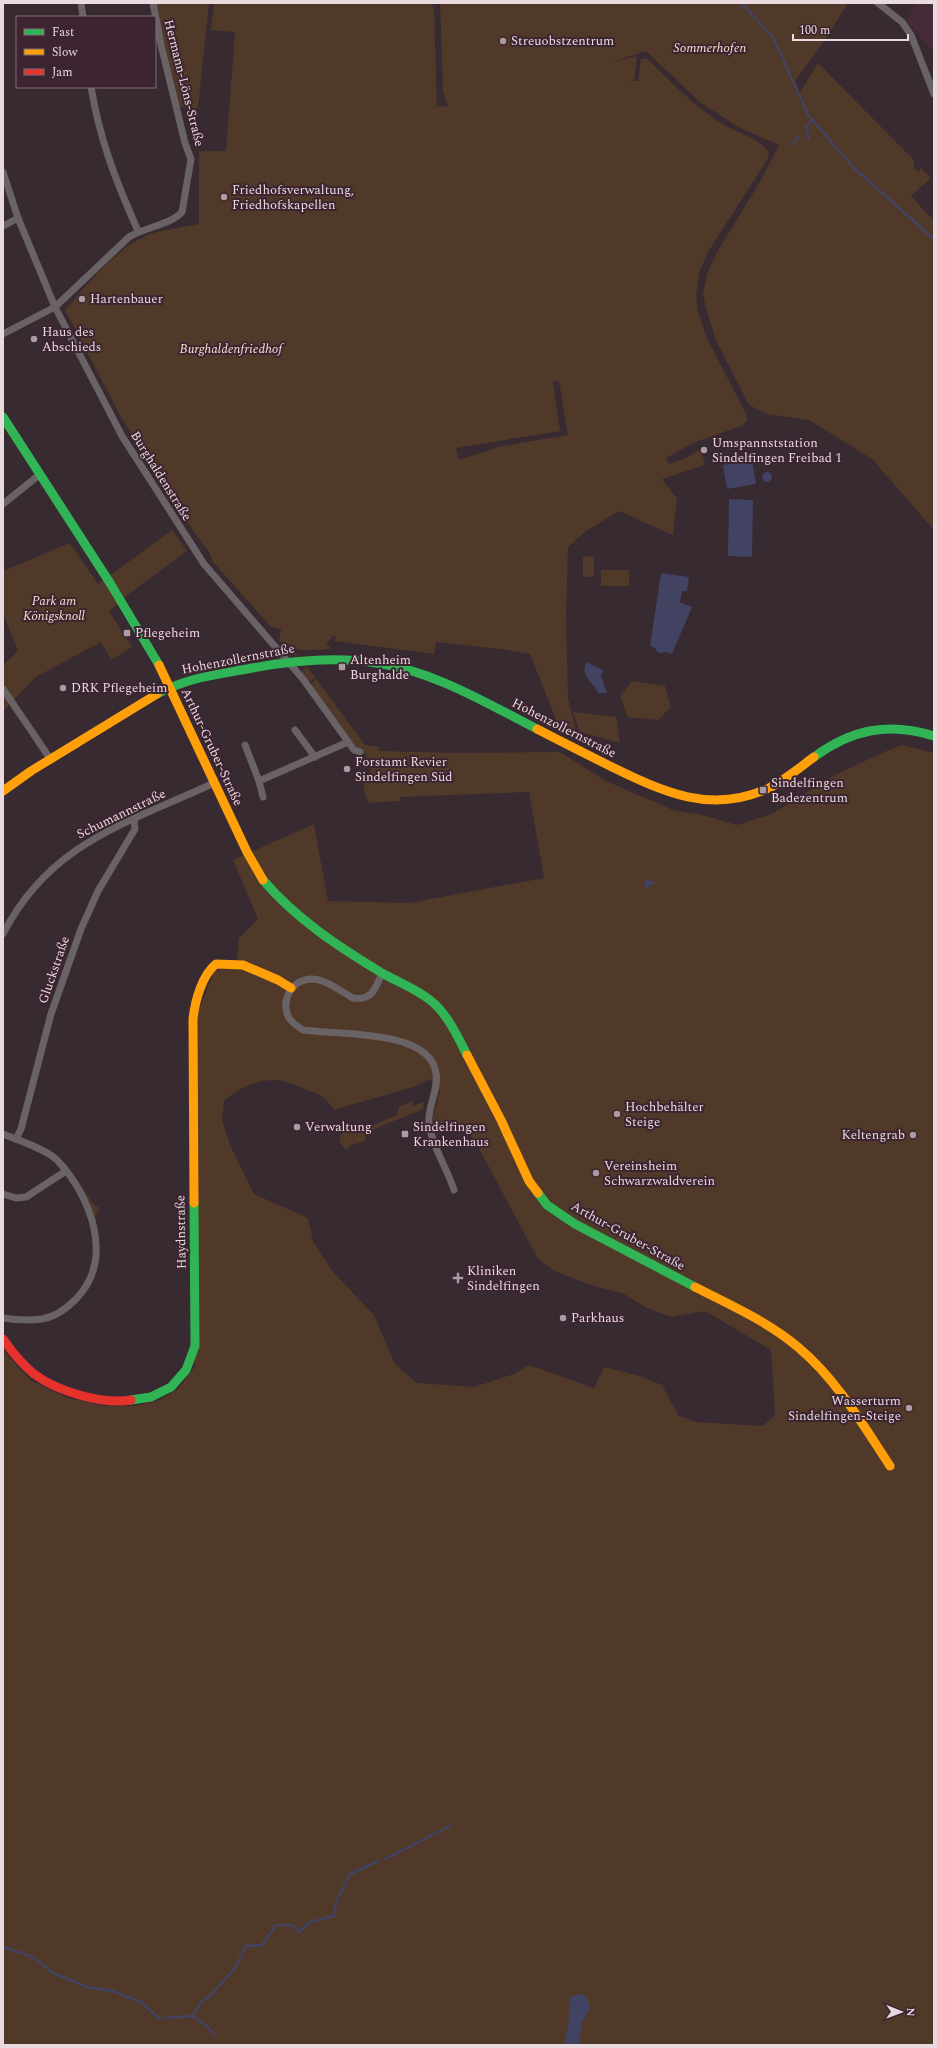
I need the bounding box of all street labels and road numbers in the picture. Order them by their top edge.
street label: Hermann-Löns-Straße [159,17,209,149]
street label: Burghaldenstraße [125,427,197,525]
street label: Hohenzollernstraße [180,638,296,680]
street label: Arthur-Gruber-Straße [176,685,248,809]
street label: Hohenzollernstraße [508,693,620,763]
street label: Schumannstraße [73,784,169,844]
street label: Gluckstraße [33,933,75,1007]
street label: Haydnstraße [170,1195,192,1269]
street label: Arthur-Gruber-Straße [567,1196,689,1276]

